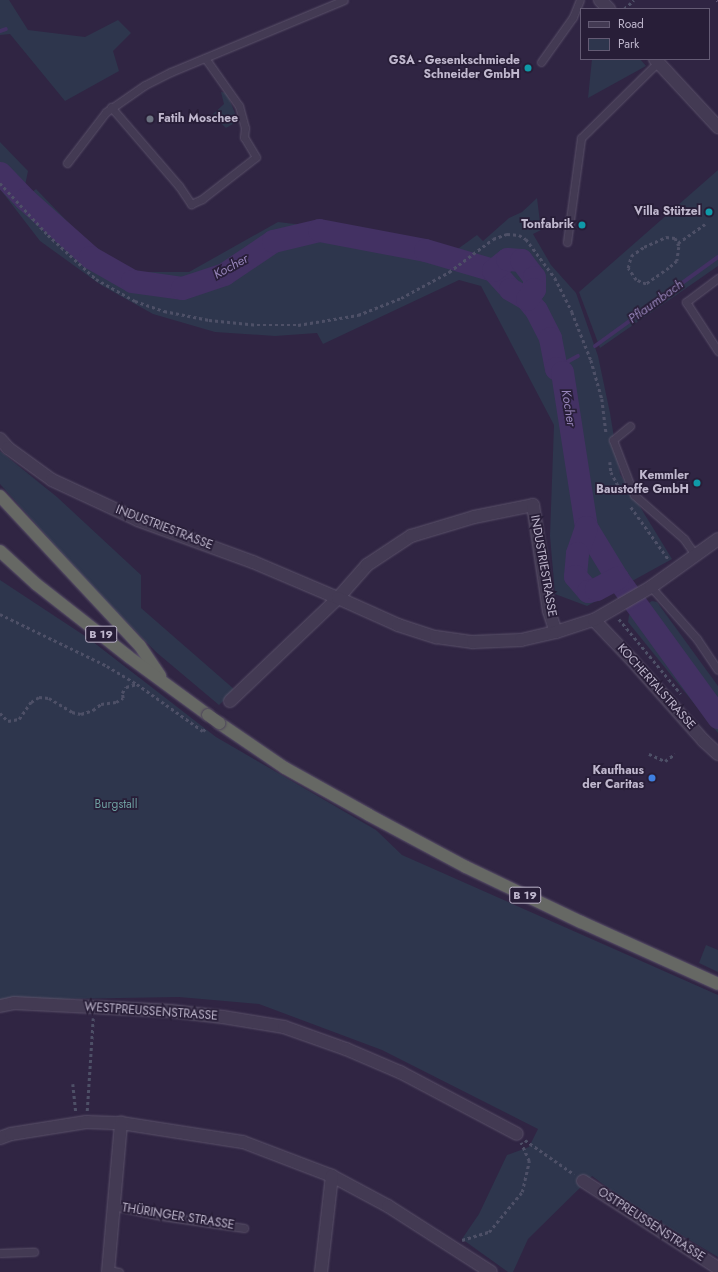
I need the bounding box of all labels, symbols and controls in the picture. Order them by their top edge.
legend [580,8,710,60]
text: Road [618,15,644,33]
text: Park [618,35,639,53]
place label: GSA - Gesenkschmiede Schneider GmbH [389,54,520,82]
marker: GSA - Gesenkschmiede Schneider GmbH [523,63,533,73]
place label: Fatih Moschee [158,112,238,126]
marker: Fatih Moschee [145,114,155,124]
place label: Villa Stützel [634,205,701,219]
marker: Villa Stützel [704,207,714,217]
place label: Tonfabrik [521,218,574,232]
marker: Tonfabrik [577,220,587,230]
water label: Kocher [211,251,251,283]
water label: Pflaumbach [625,277,687,327]
water label: Kocher [557,388,579,428]
place label: Kemmler Baustoffe GmbH [596,469,689,497]
marker: Kemmler Baustoffe GmbH [692,478,702,488]
street label: INDUSTRIESTRASSE [113,503,215,553]
street label: INDUSTRIESTRASSE [527,514,559,618]
road number: B 19 [85,625,117,643]
street label: KOCHERTALSTRASSE [614,641,698,733]
place label: Kaufhaus der Caritas [582,764,644,792]
marker: Kaufhaus der Caritas [647,773,657,783]
park label: Burgstall [95,798,137,812]
road number: B 19 [509,886,541,904]
street label: WESTPREUSSENSTRASSE [84,1000,218,1024]
street label: OSTPREUSSENSTRASSE [595,1185,707,1265]
street label: THÜRINGER STRASSE [121,1201,235,1233]

